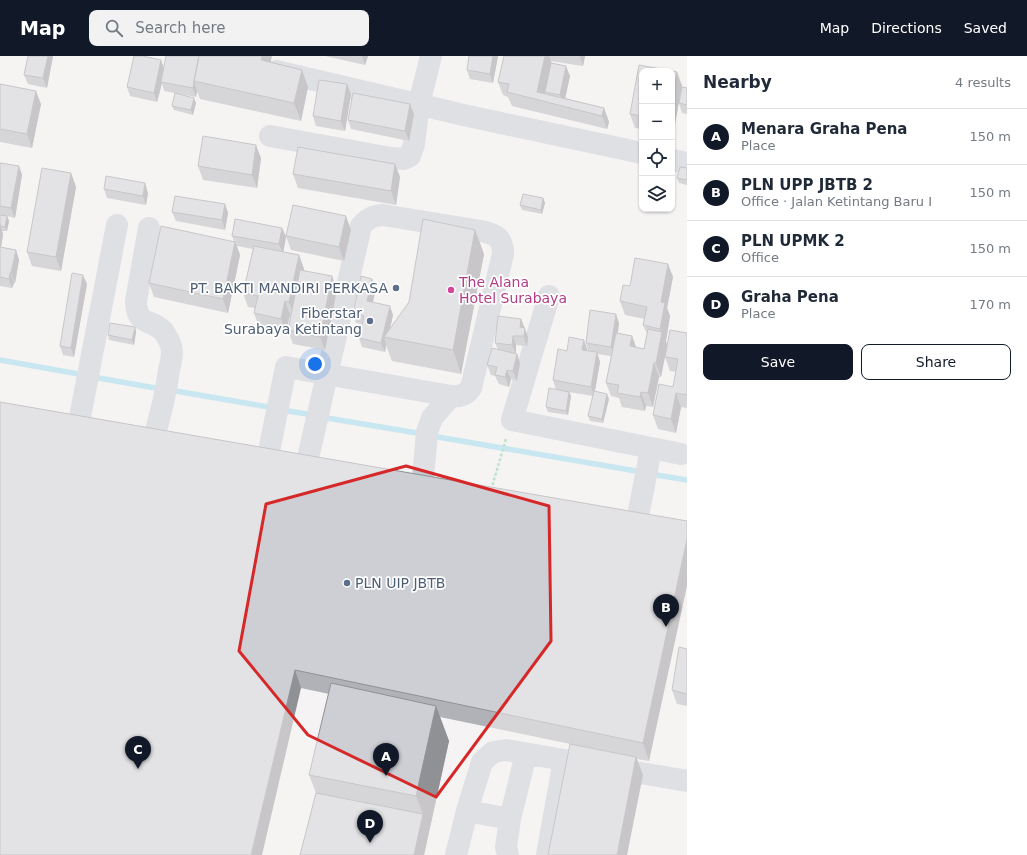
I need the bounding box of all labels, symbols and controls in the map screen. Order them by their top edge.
search box [89,10,369,46]
text: Map [20,17,65,39]
icon: search [103,17,125,39]
text: Search here [135,19,225,37]
text: Map [820,20,849,36]
text: Directions [871,20,942,36]
text: Saved [964,20,1007,36]
map controls [639,68,675,212]
button: + [639,68,675,104]
text: Nearby [703,72,772,92]
text: 4 results [955,75,1011,90]
button: − [639,104,675,140]
text: Menara Graha Pena [741,120,907,138]
text: A [711,129,721,144]
text: 150 m [969,129,1011,144]
text: Place [741,138,776,153]
button: locate [639,140,675,176]
button: layers [639,176,675,212]
text: PLN UPP JBTB 2 [741,176,873,194]
text: B [711,185,721,200]
text: 150 m [969,185,1011,200]
text: Office · Jalan Ketintang Baru I [741,194,932,209]
text: PLN UPMK 2 [741,232,845,250]
text: C [711,241,721,256]
text: 150 m [969,241,1011,256]
text: Office [741,250,779,265]
place label: The Alana Hotel Surabaya [458,274,567,306]
place label: PT. BAKTI MANDIRI PERKASA [190,280,388,296]
marker: PT. BAKTI MANDIRI PERKASA [391,283,401,293]
marker: The Alana Hotel Surabaya [446,285,456,295]
text: Graha Pena [741,288,839,306]
text: D [711,297,721,312]
text: 170 m [969,297,1011,312]
place label: Fiberstar Surabaya Ketintang [224,305,362,337]
text: Place [741,306,776,321]
marker: Fiberstar Surabaya Ketintang [365,316,375,326]
button: Save [703,344,853,380]
button: Share [861,344,1011,380]
your location [305,354,325,374]
place label: PLN UIP JBTB [355,575,445,591]
marker: PLN UIP JBTB [342,578,352,588]
pin: B [653,594,679,627]
pin: C [125,736,151,769]
pin: A [373,743,399,776]
pin: D [357,810,383,843]

